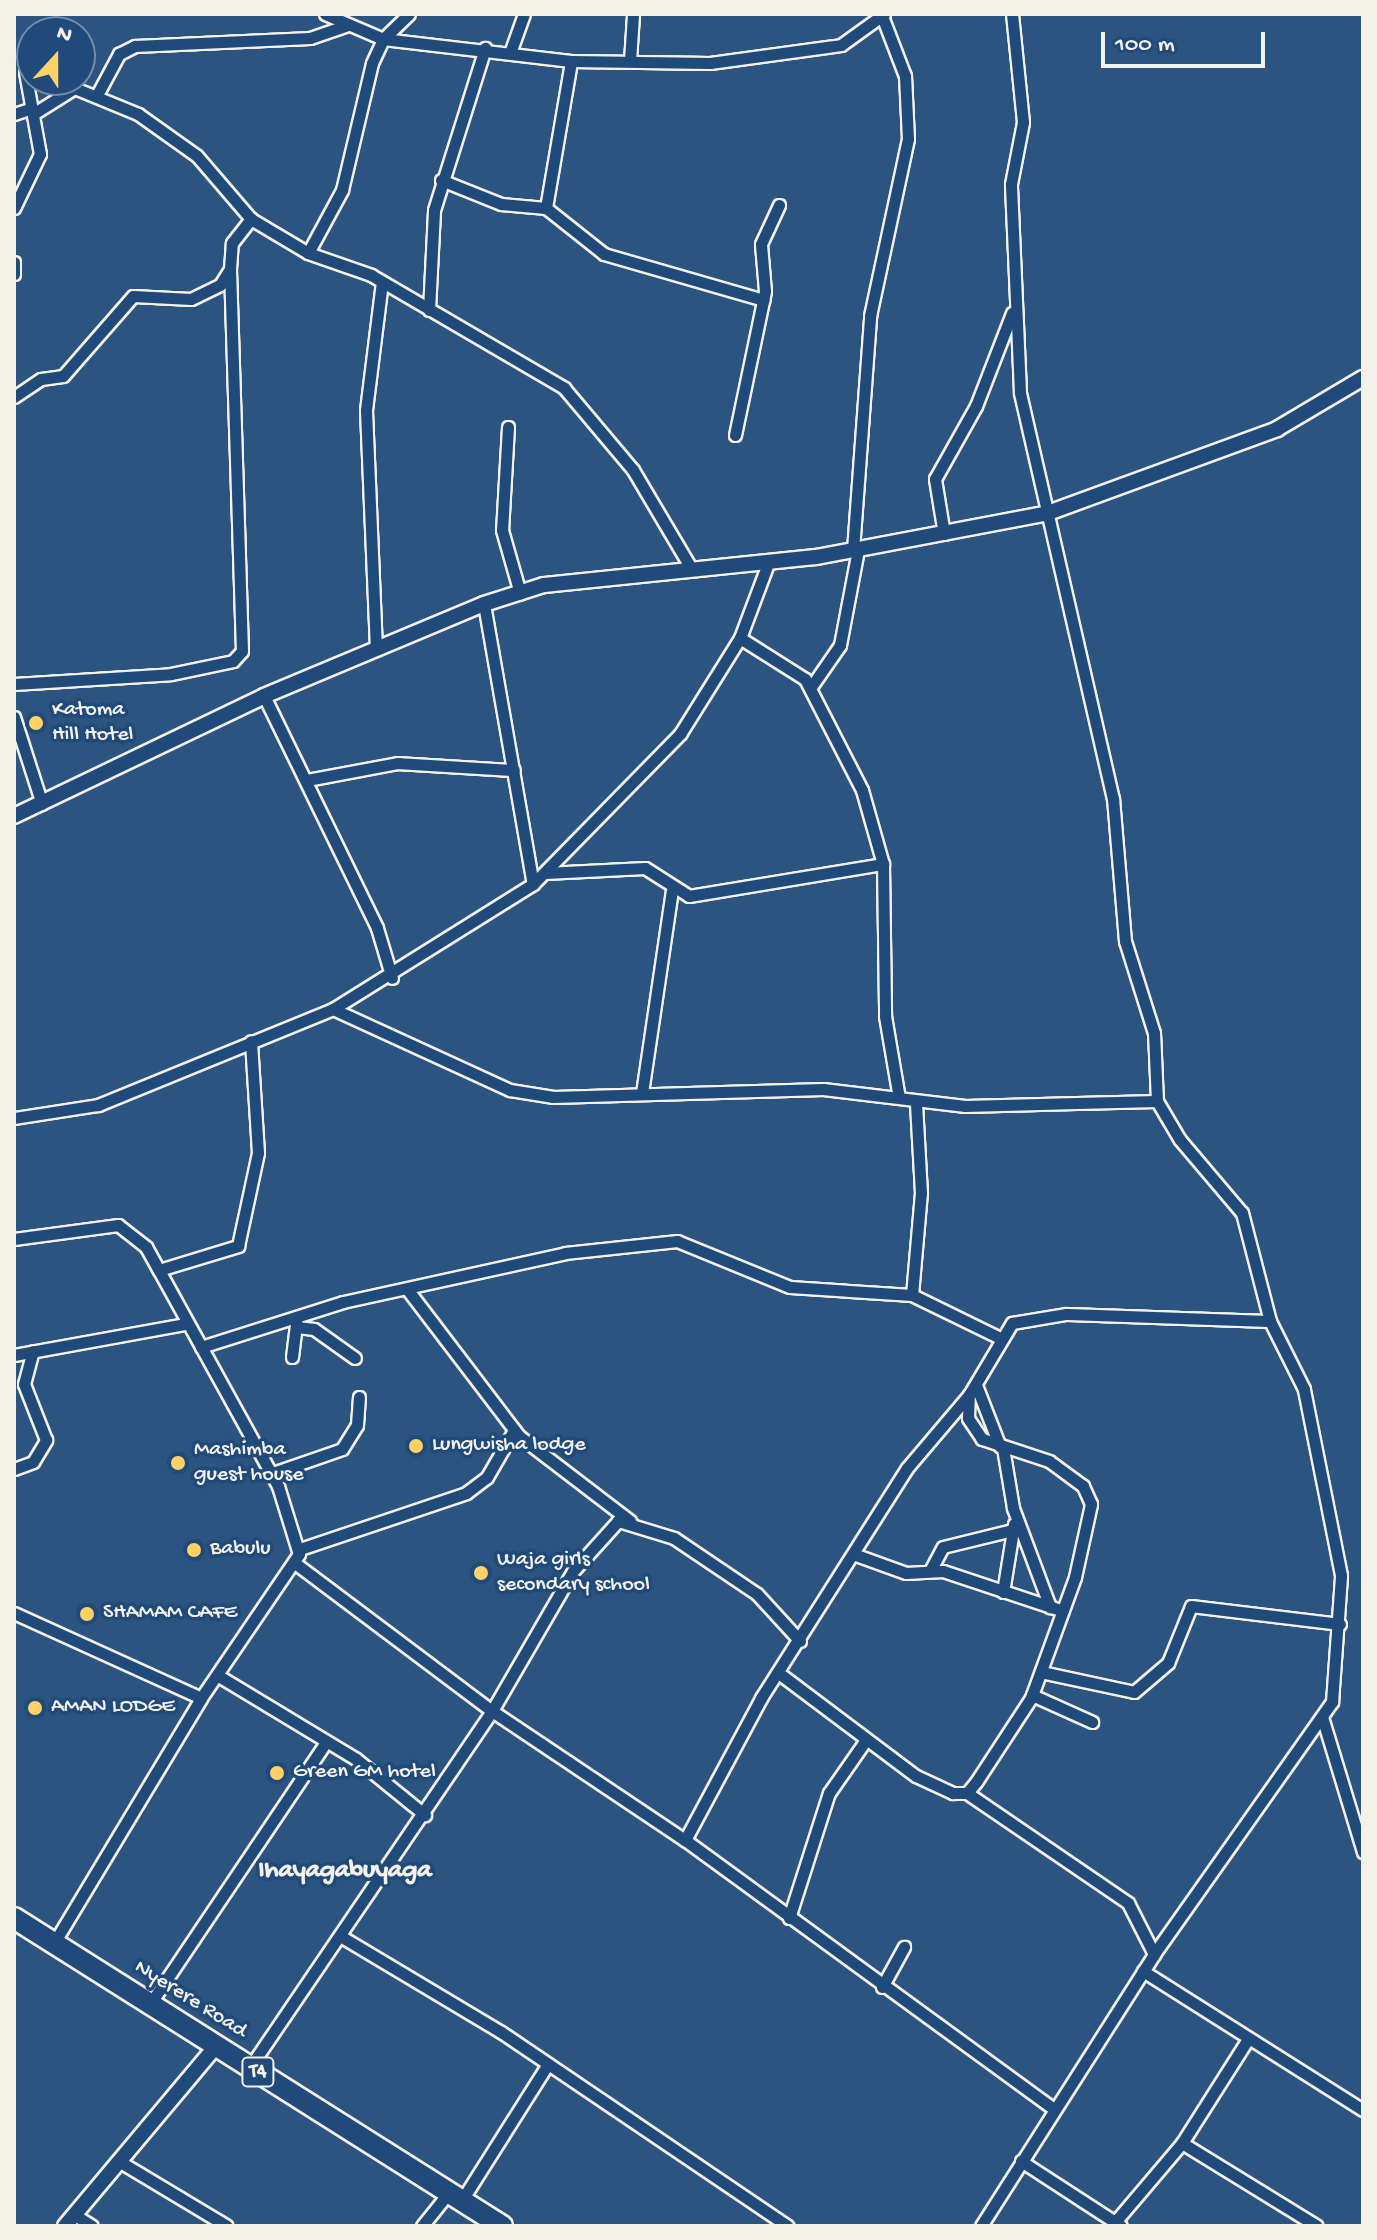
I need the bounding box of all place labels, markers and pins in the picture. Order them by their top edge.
place label: Katoma Hill Hotel [52,697,133,748]
marker: Katoma Hill Hotel [27,714,45,732]
place label: Lungwisha lodge [432,1433,586,1459]
place label: Mashimba guest house [194,1437,303,1488]
marker: Lungwisha lodge [407,1437,425,1455]
marker: Mashimba guest house [169,1454,187,1472]
place label: Babulu [210,1537,271,1563]
marker: Babulu [185,1541,203,1559]
place label: Waja girls secondary school [497,1547,650,1598]
marker: Waja girls secondary school [472,1564,490,1582]
place label: SHAMAM CAFE [103,1601,237,1627]
marker: SHAMAM CAFE [78,1605,96,1623]
place label: AMAN LODGE [51,1695,175,1721]
marker: AMAN LODGE [26,1699,44,1717]
place label: Green GM hotel [293,1760,436,1786]
marker: Green GM hotel [268,1764,286,1782]

